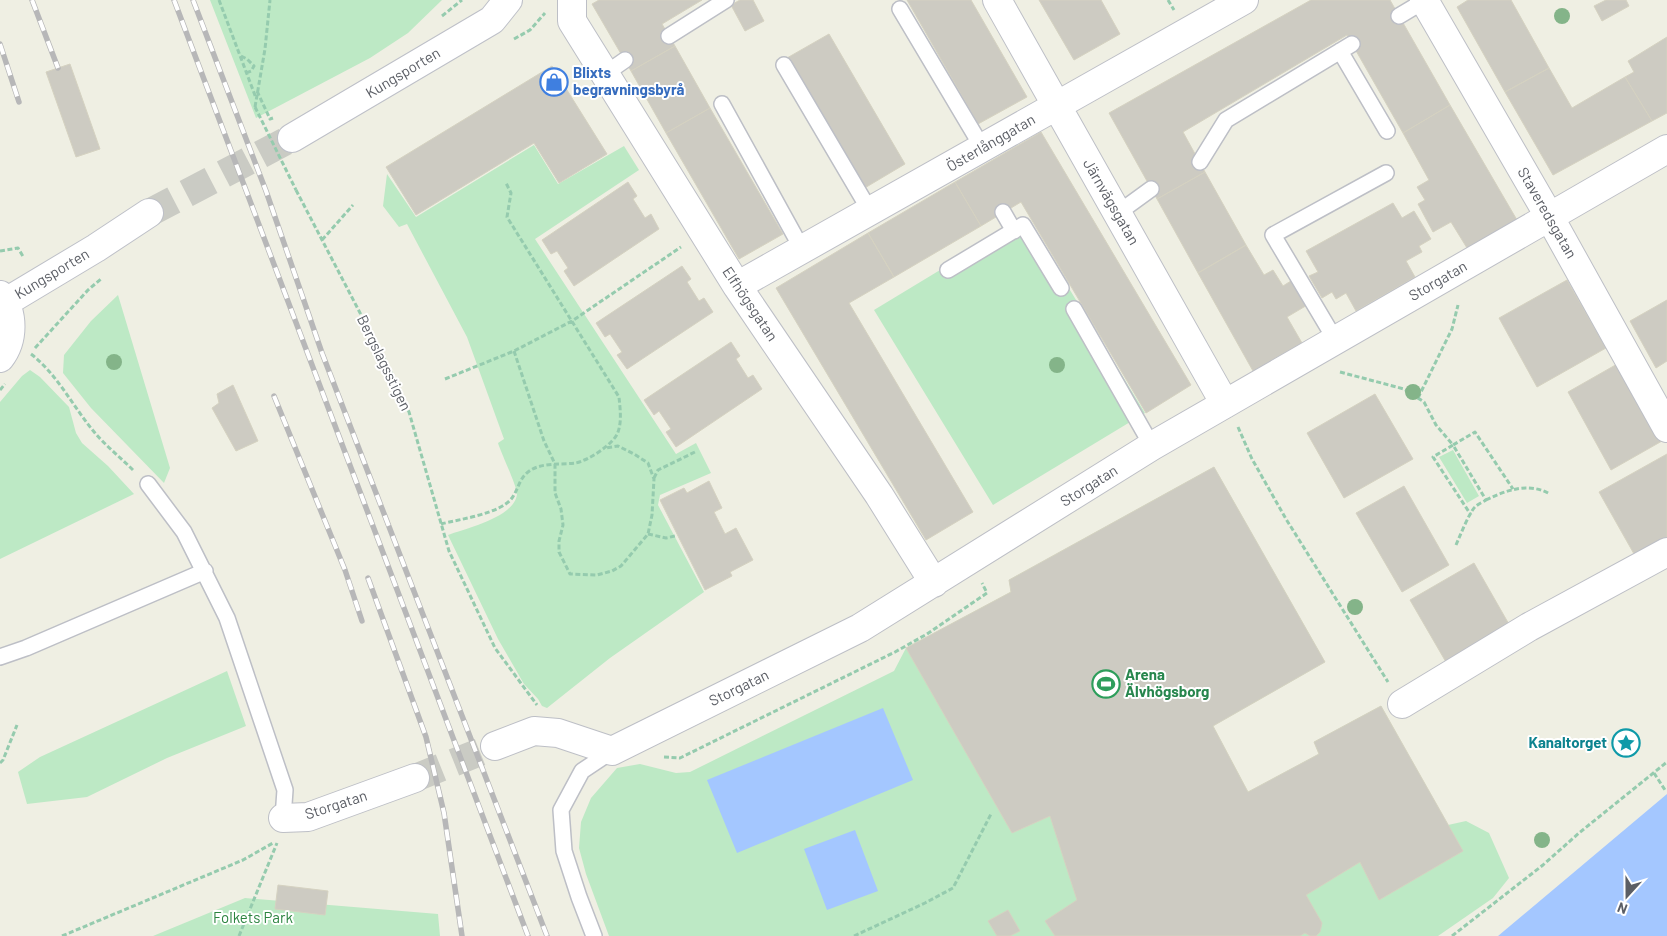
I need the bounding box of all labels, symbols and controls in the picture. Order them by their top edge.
street label: Kungsporten [362,43,443,101]
place label: Blixts begravningsbyrå [573,63,685,98]
shop icon: Blixts begravningsbyrå [539,67,569,97]
street label: Österlånggatan [943,110,1038,175]
street label: Järnvägsgatan [1080,155,1144,248]
street label: Staveredsgatan [1514,164,1581,261]
street label: Kungsporten [11,244,92,302]
street label: Storgatan [1405,256,1470,304]
street label: Elfhögsgatan [719,263,782,344]
street label: Bergslagsstigen [354,312,416,413]
street label: Storgatan [1056,460,1121,510]
street label: Storgatan [706,665,771,709]
place label: Arena Älvhögsborg [1125,665,1209,700]
sports icon: Arena Älvhögsborg [1091,669,1121,699]
place icon: Kanaltorget [1611,728,1641,758]
place label: Kanaltorget [1529,733,1607,751]
street label: Storgatan [302,786,369,823]
north arrow [1602,871,1652,921]
text: N [1615,899,1630,918]
park label: Folkets Park [213,908,293,926]

